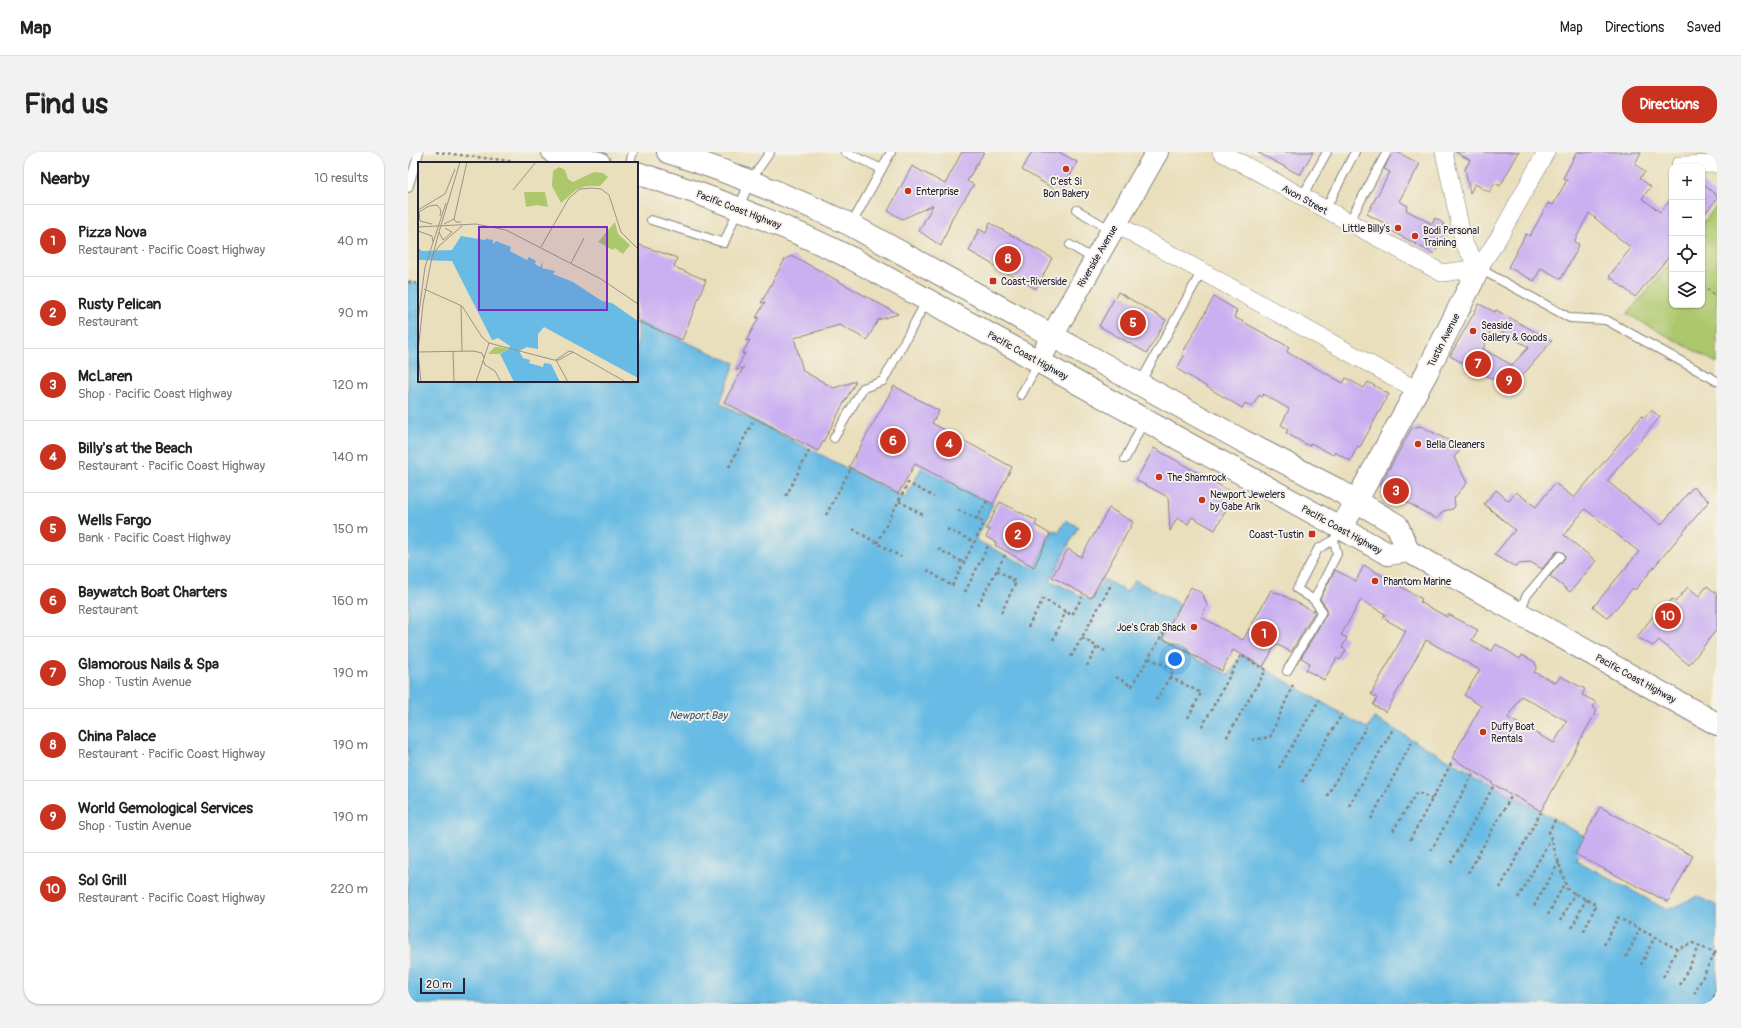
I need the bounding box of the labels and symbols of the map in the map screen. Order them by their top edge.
inset map [418,162,638,382]
marker: C'est Si Bon Bakery [1061,164,1071,174]
place label: C'est Si Bon Bakery [1043,176,1090,200]
street label: Avon Street [1279,182,1330,218]
marker: Enterprise [903,186,913,196]
place label: Enterprise [916,186,959,198]
street label: Pacific Coast Highway [694,188,784,232]
street label: Riverside Avenue [1075,223,1121,290]
place label: Little Billy's [1342,223,1391,235]
marker: Little Billy's [1393,223,1403,233]
place label: Bodi Personal Training [1423,225,1479,249]
marker: Bodi Personal Training [1410,231,1420,241]
pin: 8 [995,244,1021,274]
marker: Coast-Riverside [988,276,998,286]
place label: Coast-Riverside [1001,276,1067,288]
pin: 5 [1120,308,1146,338]
street label: Tustin Avenue [1425,311,1463,369]
place label: Seaside Gallery & Goods [1481,320,1548,344]
marker: Seaside Gallery & Goods [1468,326,1478,336]
street label: Pacific Coast Highway [985,329,1070,383]
pin: 7 [1465,349,1491,379]
pin: 9 [1496,366,1522,396]
pin: 6 [880,426,906,456]
pin: 4 [936,429,962,459]
marker: Bella Cleaners [1413,439,1423,449]
place label: Bella Cleaners [1426,439,1485,451]
marker: The Shamrock [1154,472,1164,482]
place label: The Shamrock [1167,472,1227,484]
pin: 3 [1383,476,1409,506]
place label: Newport Jewelers by Gabe Arik [1210,489,1286,513]
marker: Newport Jewelers by Gabe Arik [1197,495,1207,505]
street label: Pacific Coast Highway [1299,503,1384,557]
pin: 2 [1005,520,1031,550]
place label: Coast-Tustin [1249,529,1304,541]
marker: Coast-Tustin [1307,529,1317,539]
marker: Phantom Marine [1370,576,1380,586]
place label: Phantom Marine [1383,576,1451,588]
pin: 10 [1655,601,1681,631]
pin: 1 [1251,619,1277,649]
place label: Joe's Crab Shack [1116,622,1187,634]
marker: Joe's Crab Shack [1189,622,1199,632]
your location [1165,649,1185,669]
street label: Pacific Coast Highway [1593,652,1678,706]
water label: Newport Bay [669,709,728,722]
place label: Duffy Boat Rentals [1491,721,1535,745]
marker: Duffy Boat Rentals [1478,727,1488,737]
scale bar [420,976,465,995]

